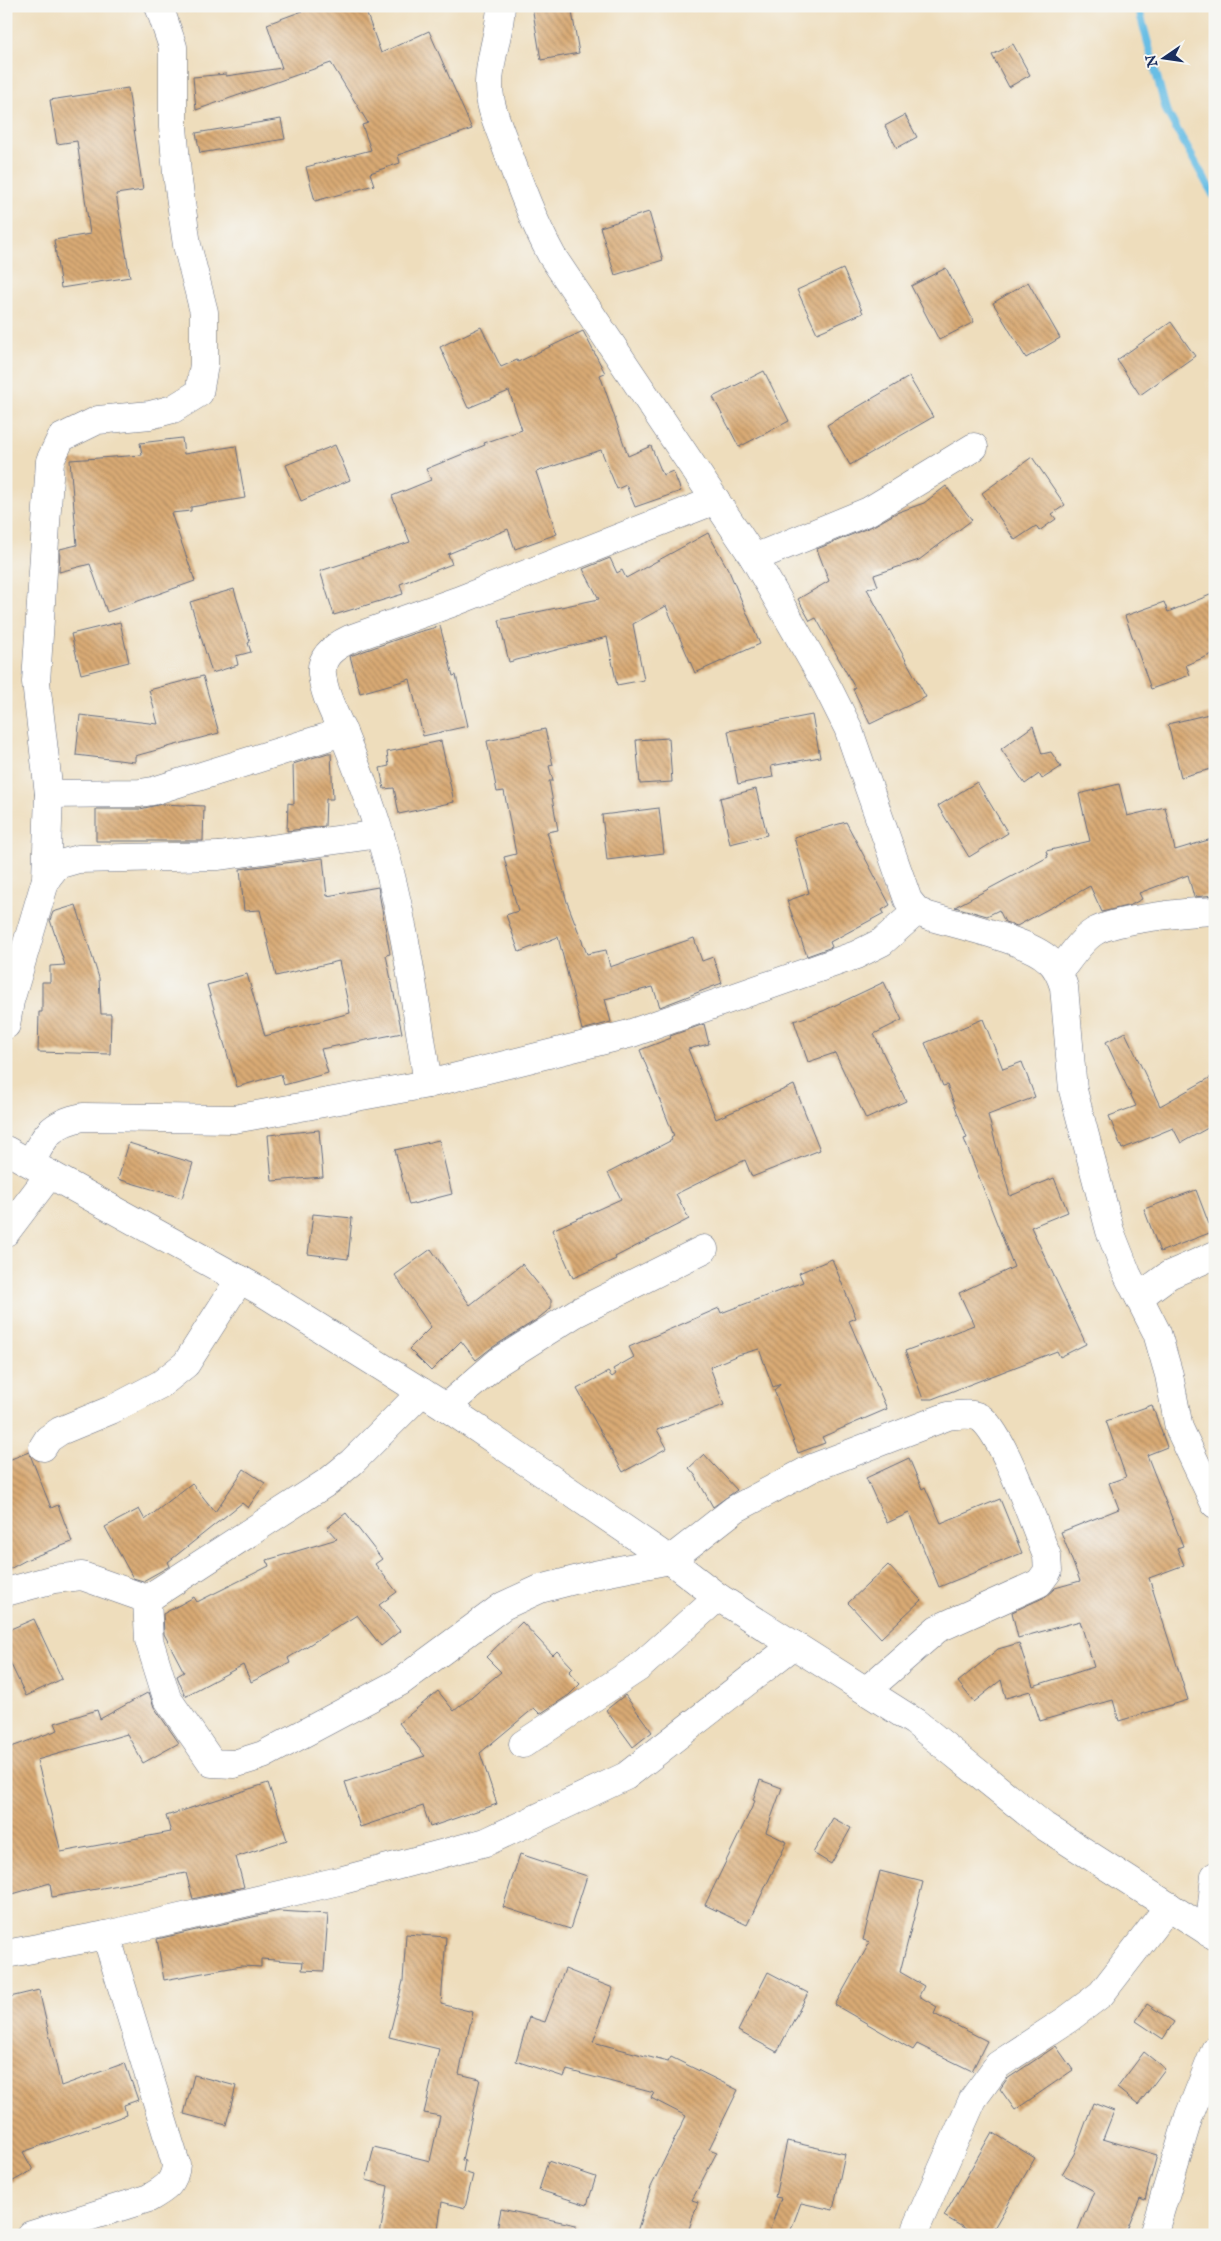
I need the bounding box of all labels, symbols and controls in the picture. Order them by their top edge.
north arrow [1138,32,1188,82]
text: N [1142,53,1163,70]

